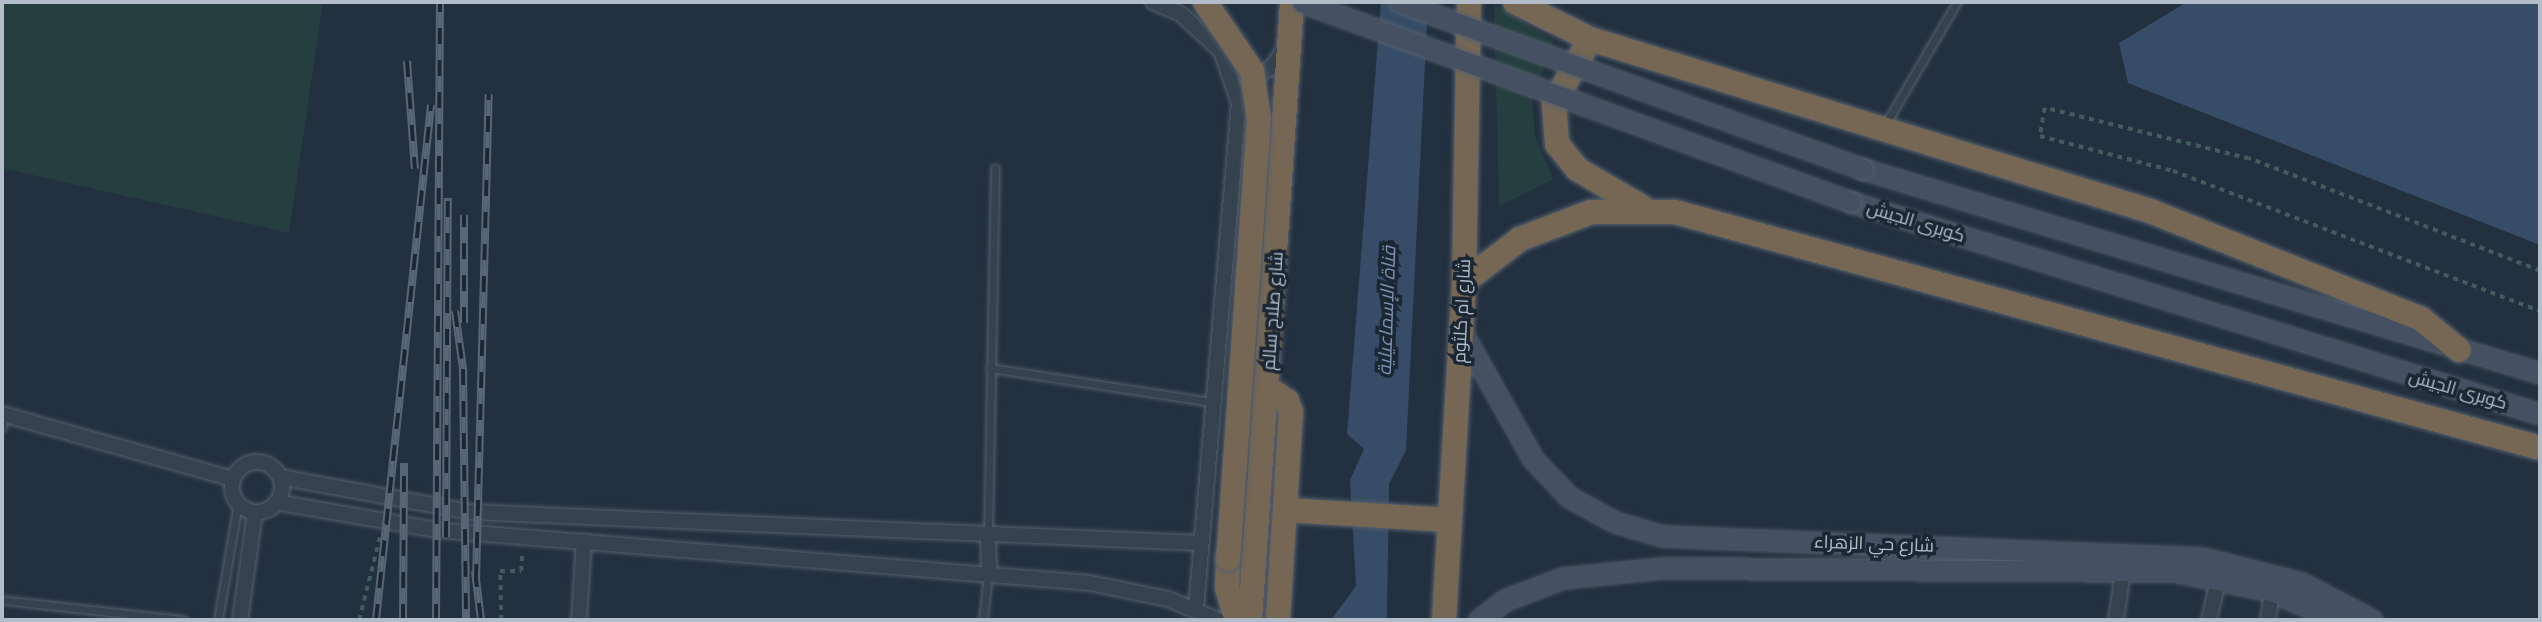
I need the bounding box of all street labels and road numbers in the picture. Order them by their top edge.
street label: كوبرى الجيش [1864,197,1968,247]
street label: شارع صلاح سالم [1258,251,1288,371]
street label: شارع ام كلثوم [1448,258,1476,364]
street label: كوبرى الجيش [2406,366,2510,414]
street label: شارع حي الزهراء [1813,531,1935,557]

